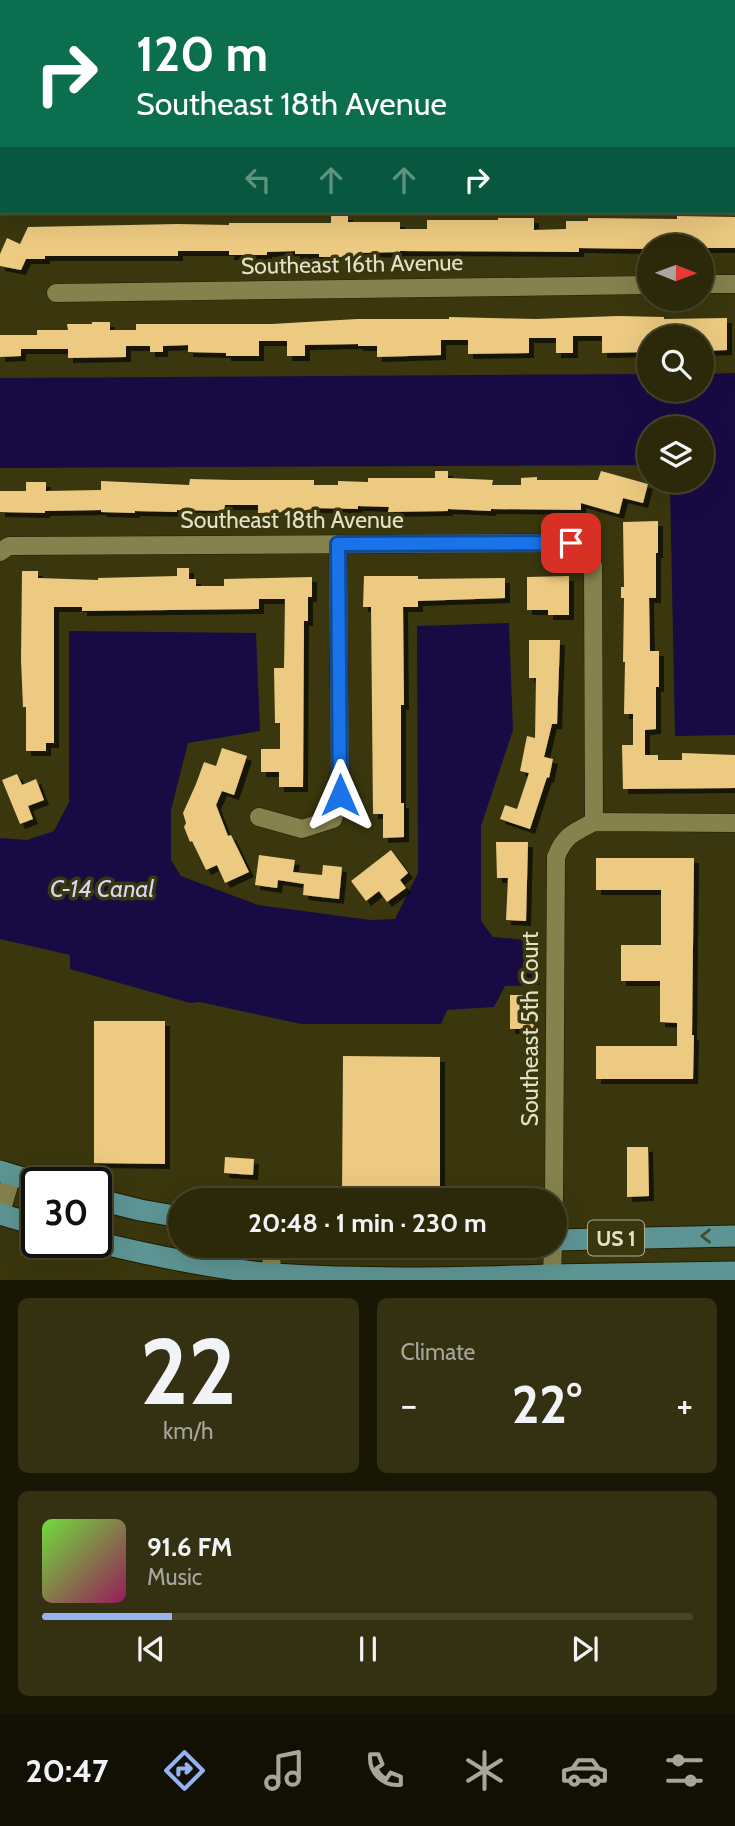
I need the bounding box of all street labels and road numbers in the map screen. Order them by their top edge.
street label: Southeast 16th Avenue [241,248,464,280]
street label: Southeast 18th Avenue [180,506,404,534]
street label: Southeast 5th Court [516,931,544,1127]
road number: US 1 [588,1220,644,1256]

